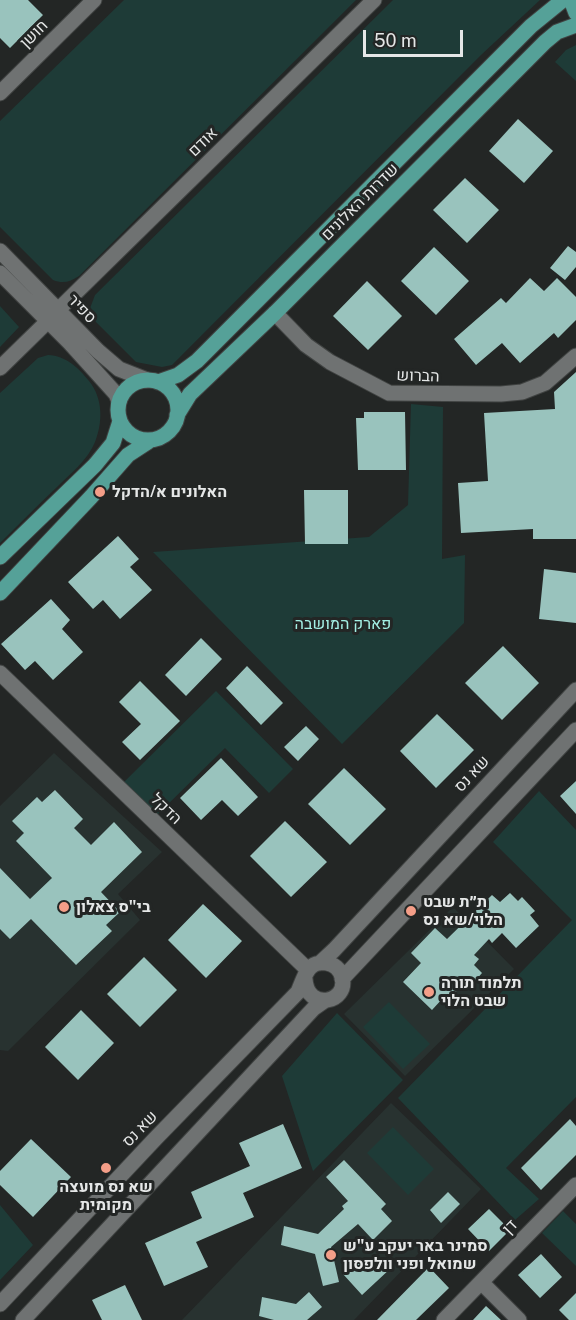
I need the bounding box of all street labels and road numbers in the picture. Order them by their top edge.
street label: חושן [16,16,52,52]
street label: אודם [184,123,222,161]
street label: שדרות האלונים [318,160,402,244]
street label: ספיר [64,290,100,328]
street label: הברוש [396,366,440,386]
street label: שא נס [450,752,494,796]
street label: הדקל [146,790,186,828]
street label: שא נס [118,1107,162,1151]
street label: דן [499,1216,521,1238]

